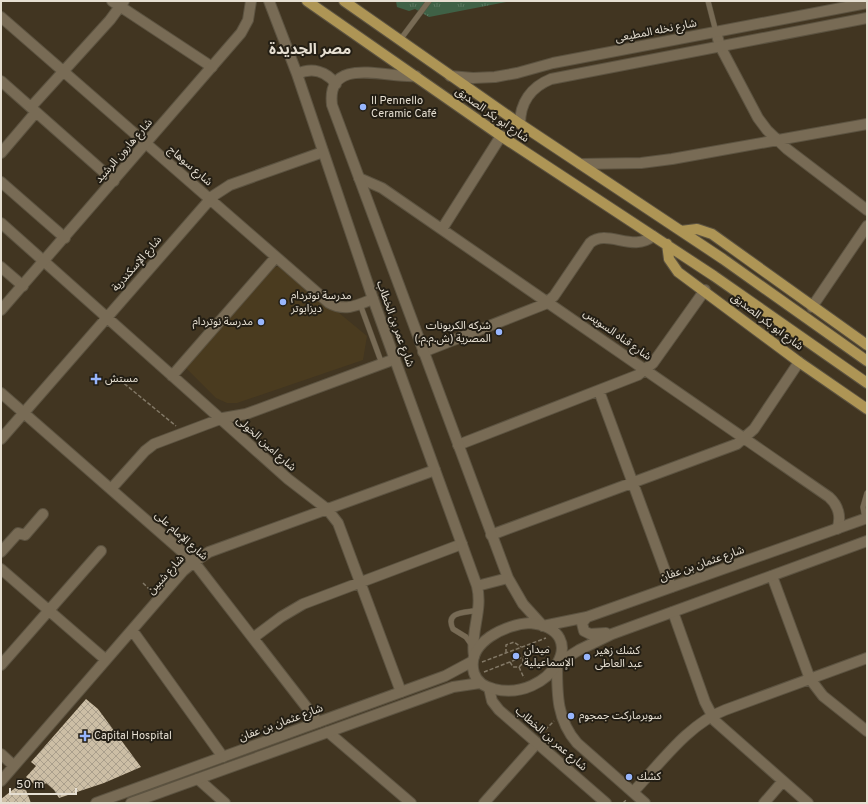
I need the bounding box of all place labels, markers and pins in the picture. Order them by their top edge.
place label: Il Pennello Ceramic Café [371,94,437,121]
marker: Il Pennello Ceramic Café [358,102,368,112]
place label: مدرسة نوتردام ديزابوتر [290,289,352,316]
marker: مدرسة نوتردام ديزابوتر [278,297,288,307]
place label: مدرسة نوتردام [192,315,253,329]
marker: مدرسة نوتردام [256,317,266,327]
place label: شركه الكربونات المصرية (ش.م.م.) [415,319,491,346]
marker: شركه الكربونات المصرية (ش.م.م.) [494,327,504,337]
place label: مستش [105,372,138,386]
marker: مستش [90,373,102,385]
place label: ميدان الإسماعيلية [524,643,574,670]
place label: كشك زهير عبد العاطى [594,644,643,671]
marker: ميدان الإسماعيلية [511,651,521,661]
marker: كشك زهير عبد العاطى [582,652,592,662]
place label: سوبرماركت جمجوم [579,709,662,723]
marker: سوبرماركت جمجوم [566,711,576,721]
place label: Capital Hospital [94,729,172,743]
marker: Capital Hospital [79,730,91,742]
place label: كشك [637,770,661,784]
marker: كشك [624,772,634,782]

